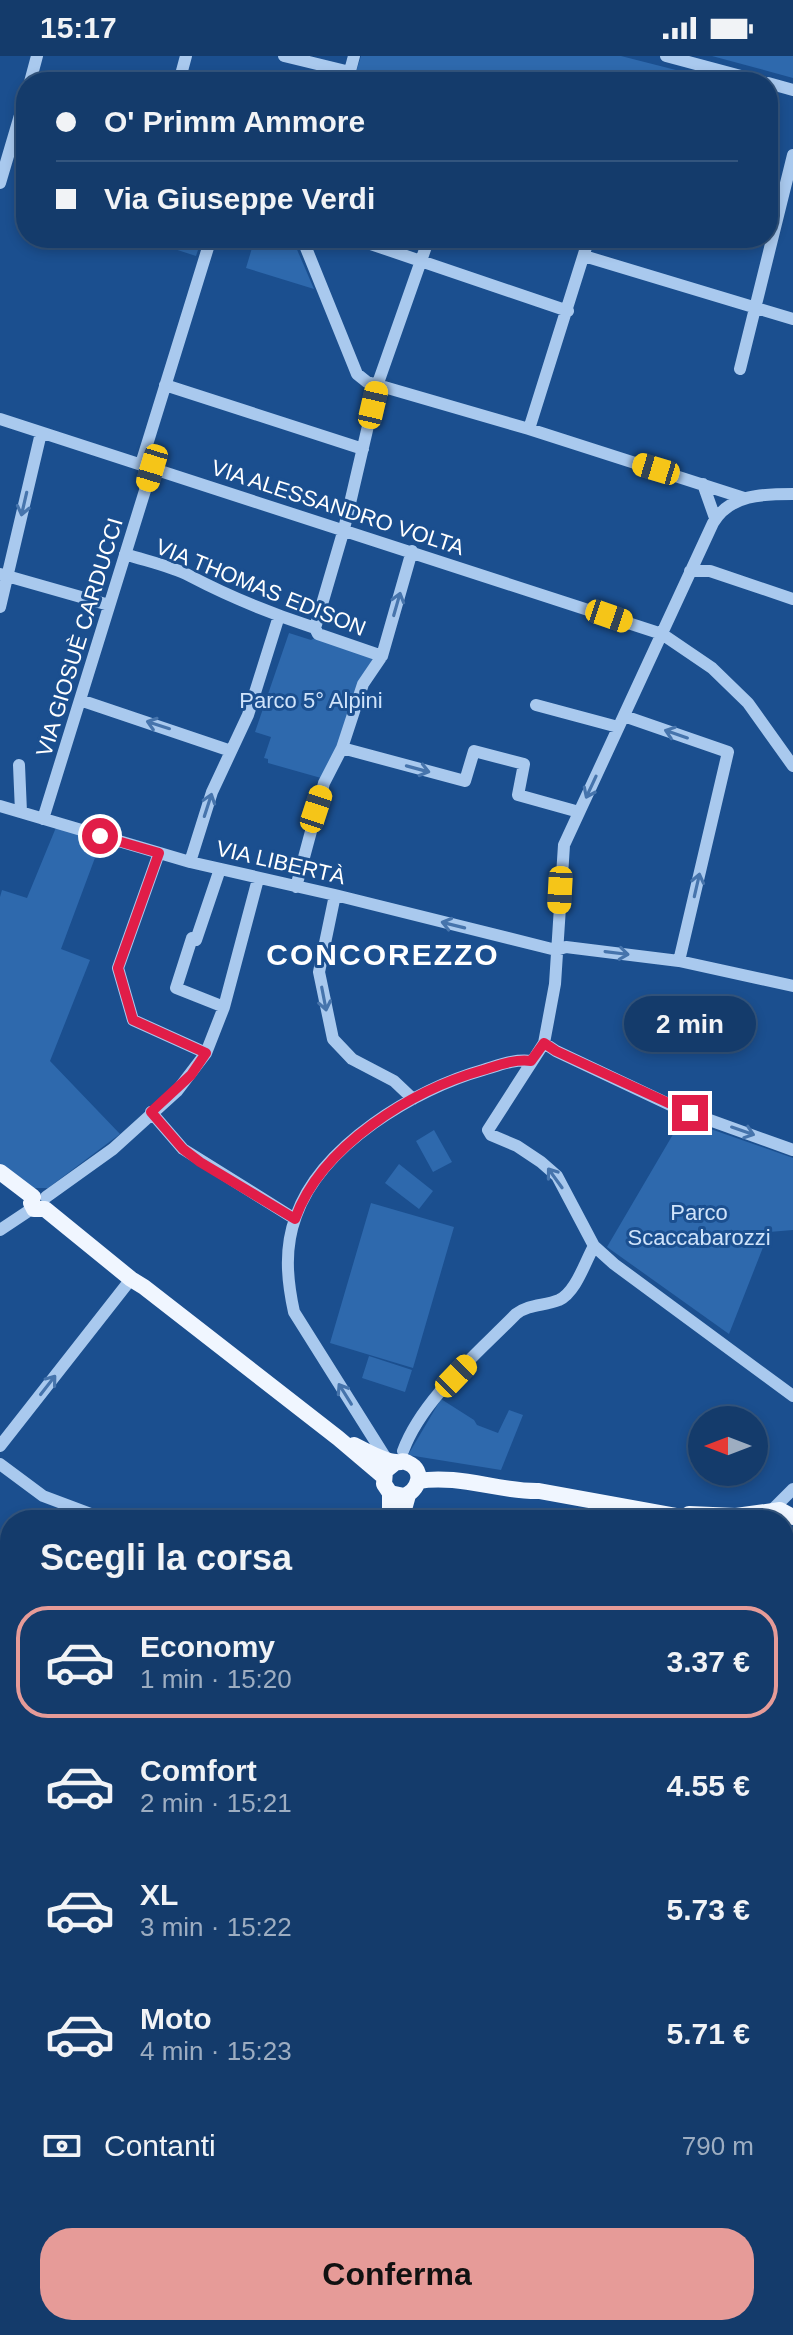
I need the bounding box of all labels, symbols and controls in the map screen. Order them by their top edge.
text: 15:17 [40,11,117,44]
text: O' Primm Ammore [104,105,365,138]
text: Via Giuseppe Verdi [104,182,375,215]
car [356,379,390,431]
car [134,442,170,494]
car [630,451,682,487]
street label: VIA ALESSANDRO VOLTA [208,455,468,560]
one-way arrow [16,491,31,517]
street label: VIA GIOSUÈ CARDUCCI [31,515,128,759]
street label: VIA THOMAS EDISON [152,534,370,641]
one-way arrow [390,591,405,617]
car [582,597,636,635]
park label: Parco 5° Alpini [239,688,383,713]
one-way arrow [145,717,171,732]
one-way arrow [664,726,689,740]
one-way arrow [404,762,430,777]
one-way arrow [583,774,598,798]
car [297,782,335,836]
one-way arrow [201,793,216,818]
route start [82,818,118,854]
street label: VIA LIBERTÀ [214,835,348,890]
car [547,865,573,915]
one-way arrow [690,873,705,899]
one-way arrow [441,916,467,931]
district label: CONCOREZZO [266,938,500,971]
one-way arrow [603,946,630,961]
one-way arrow [318,985,333,1011]
callout: 2 min [624,997,756,1053]
text: 2 min [656,1009,724,1039]
route end [672,1095,708,1131]
one-way arrow [730,1125,755,1140]
one-way arrow [547,1168,564,1189]
park label: Parco Scaccabarozzi [627,1200,771,1250]
car [431,1350,481,1402]
one-way arrow [39,1375,57,1396]
one-way arrow [336,1383,352,1406]
north arrow [688,1406,768,1486]
map controls [688,1406,768,1486]
text: Scegli la corsa [40,1537,292,1578]
icon: car [44,1626,116,1698]
text: Economy [140,1630,275,1663]
text: 3.37 € [667,1645,750,1678]
text: 1 min · 15:20 [140,1664,292,1694]
icon: car [44,1750,116,1822]
text: Comfort [140,1754,257,1787]
text: 4.55 € [667,1769,750,1802]
text: 2 min · 15:21 [140,1788,292,1818]
icon: car [44,1874,116,1946]
text: XL [140,1878,178,1911]
text: 5.73 € [667,1893,750,1926]
text: 3 min · 15:22 [140,1912,292,1942]
icon: car [44,1998,116,2070]
text: Moto [140,2002,212,2035]
text: 5.71 € [667,2017,750,2050]
text: 4 min · 15:23 [140,2036,292,2066]
icon: cash [40,2124,84,2168]
text: Contanti [104,2129,216,2162]
text: 790 m [682,2131,754,2161]
button: Conferma [40,2228,754,2320]

